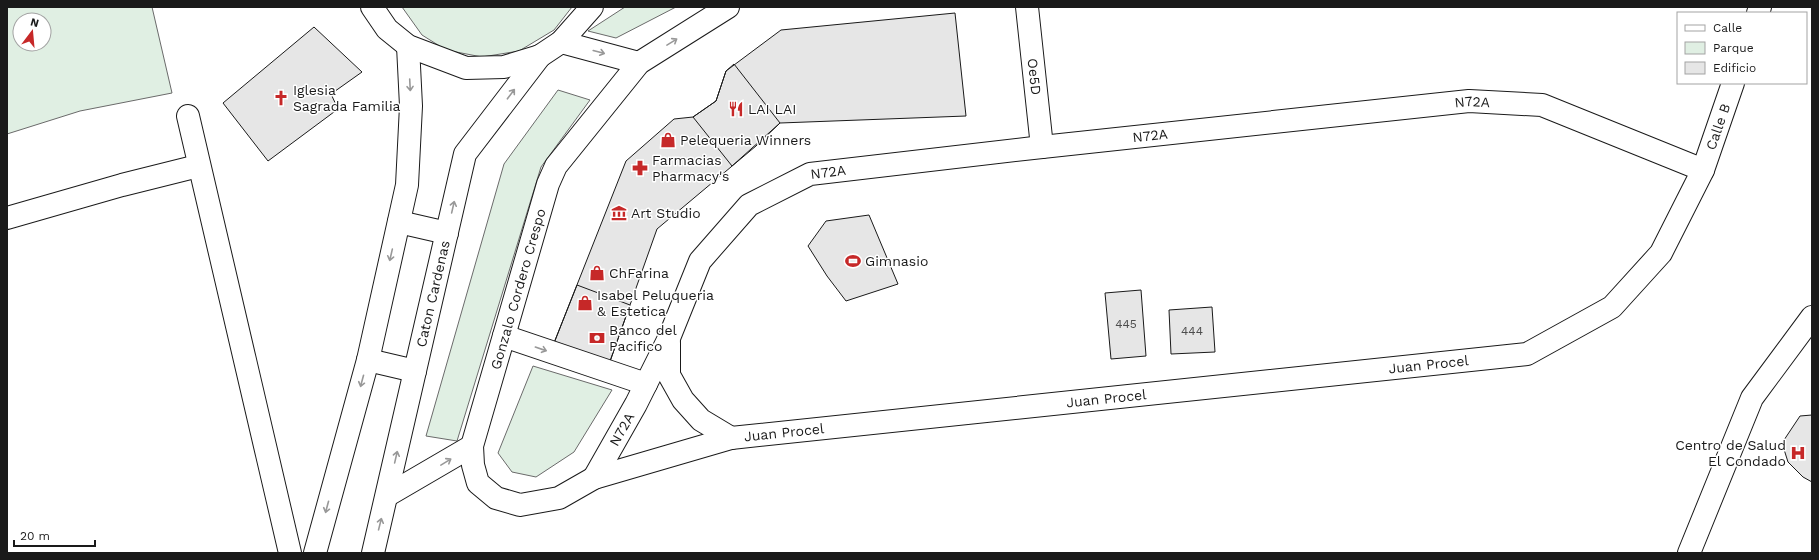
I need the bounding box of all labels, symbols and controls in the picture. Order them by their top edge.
north arrow [12,12,52,52]
legend [1677,12,1807,84]
text: N [29,15,40,30]
text: Calle [1713,21,1742,35]
one-way arrow [666,38,677,46]
text: Parque [1713,41,1754,55]
one-way arrow [592,49,605,56]
street label: Oe5D [1025,57,1044,96]
text: Edificio [1713,61,1756,75]
one-way arrow [407,78,414,91]
place label: Iglesia Sagrada Familia [293,82,401,114]
church icon: Iglesia Sagrada Familia [272,89,290,107]
one-way arrow [507,89,515,100]
street label: N72A [1454,93,1490,111]
restaurant icon: LAI LAI [727,100,745,118]
place label: LAI LAI [748,101,796,117]
street label: Calle B [1703,101,1733,152]
street label: N72A [1132,125,1169,145]
shop icon: Pelequeria Winners [659,131,677,149]
place label: Pelequeria Winners [680,132,811,148]
place label: Farmacias Pharmacy's [652,152,729,184]
pharmacy icon: Farmacias Pharmacy's [631,159,649,177]
street label: N72A [810,162,847,182]
one-way arrow [450,201,458,214]
museum icon: Art Studio [610,204,628,222]
place label: Art Studio [631,205,701,221]
street label: Gonzalo Cordero Crespo [487,207,549,371]
street label: Caton Cardenas [413,239,453,349]
one-way arrow [387,248,395,261]
sports icon: Gimnasio [844,252,862,270]
place label: Gimnasio [865,253,928,269]
shop icon: ChFarina [588,264,606,282]
place label: ChFarina [609,265,669,281]
place label: Isabel Peluqueria & Estetica [597,287,714,319]
shop icon: Isabel Peluqueria & Estetica [576,294,594,312]
house number: 445 [1115,317,1137,331]
place label: Banco del Pacifico [609,322,678,354]
house number: 444 [1181,324,1203,338]
bank icon: Banco del Pacifico [588,329,606,347]
one-way arrow [534,346,547,353]
street label: Juan Procel [1388,352,1470,377]
one-way arrow [358,374,365,387]
street label: Juan Procel [1065,386,1148,411]
street label: N72A [606,410,637,449]
street label: Juan Procel [743,420,826,445]
place label: Centro de Salud El Condado [1675,437,1786,469]
hospital icon: Centro de Salud El Condado [1789,444,1807,462]
one-way arrow [393,451,401,464]
one-way arrow [440,458,452,466]
one-way arrow [323,500,330,513]
one-way arrow [377,518,384,531]
scale bar [14,522,95,548]
text: 20 m [20,529,50,543]

